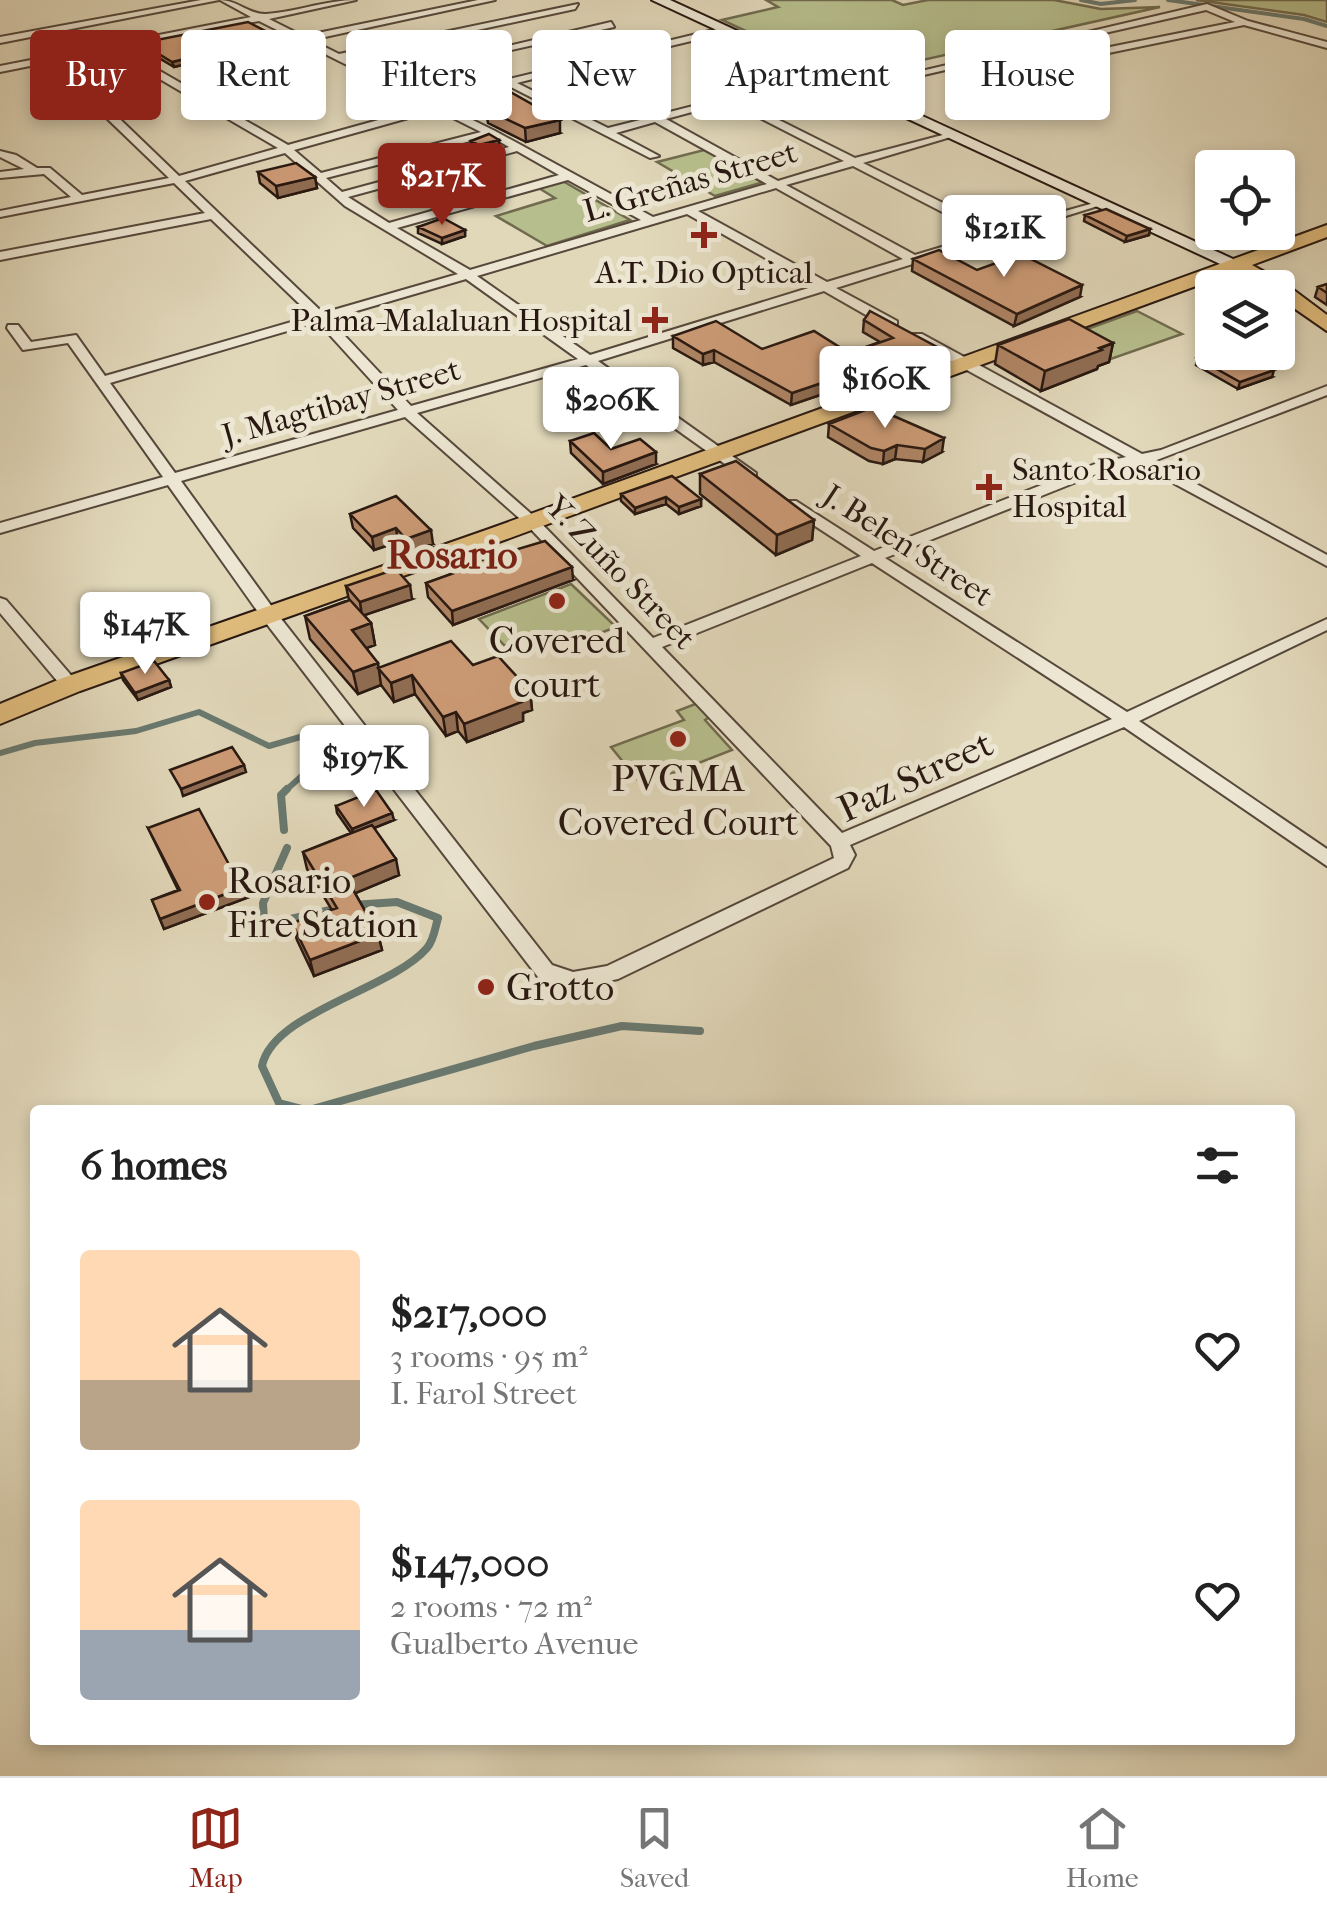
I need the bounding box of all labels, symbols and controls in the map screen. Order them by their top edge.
chip: Buy [30,30,161,120]
chip: Rent [181,30,326,120]
chip: Filters [346,30,512,120]
chip: New [532,30,671,120]
chip: Apartment [691,30,925,120]
chip: House [945,30,1110,120]
street label: L. Greñas Street [579,133,802,230]
pin: $217K [372,143,512,228]
map controls [1195,150,1295,370]
button: locate [1195,150,1295,250]
text: $217K [400,157,484,194]
pin: $121K [934,195,1074,280]
text: $121K [964,209,1044,246]
marker: A.T. Dio Optical [691,222,717,248]
place label: A.T. Dio Optical [593,254,813,291]
button: layers [1195,270,1295,370]
place label: Palma-Malaluan Hospital [290,302,632,339]
marker: Palma-Malaluan Hospital [642,307,668,333]
pin: $160K [815,346,955,431]
street label: J. Magtibay Street [215,351,465,455]
text: $160K [841,360,929,397]
pin: $206K [541,367,681,452]
text: $206K [565,381,657,418]
place label: Santo Rosario Hospital [1012,451,1201,525]
marker: Santo Rosario Hospital [976,474,1002,500]
street label: J. Belen Street [813,475,1000,614]
street label: Y. Zuño Street [537,487,704,657]
district label: Rosario [387,532,517,578]
marker: Covered court [546,590,568,612]
pin: $147K [75,592,215,677]
text: $147K [102,606,188,643]
place label: Covered court [489,618,626,707]
street label: Paz Street [831,721,1000,832]
pin: $197K [294,725,434,810]
marker: PVGMA Covered Court [667,728,689,750]
text: $197K [322,739,406,776]
place label: PVGMA Covered Court [558,756,799,845]
place label: Rosario Fire Station [227,858,418,947]
marker: Rosario Fire Station [196,891,218,913]
place label: Grotto [506,965,614,1010]
marker: Grotto [475,976,497,998]
icon: filters [1190,1138,1245,1193]
text: 6 homes [80,1141,227,1190]
text: $217,000 [390,1289,547,1338]
icon: home [160,1290,280,1410]
icon: heart [1190,1323,1245,1378]
text: 3 rooms · 95 m² [390,1338,587,1375]
text: I. Farol Street [390,1375,577,1412]
text: $147,000 [390,1539,549,1588]
icon: home [160,1540,280,1660]
icon: heart [1190,1573,1245,1628]
text: 2 rooms · 72 m² [390,1588,592,1625]
text: Gualberto Avenue [390,1625,638,1662]
tab: Map [188,1801,243,1894]
tab: Saved [620,1801,689,1894]
tab: Home [1066,1801,1139,1894]

